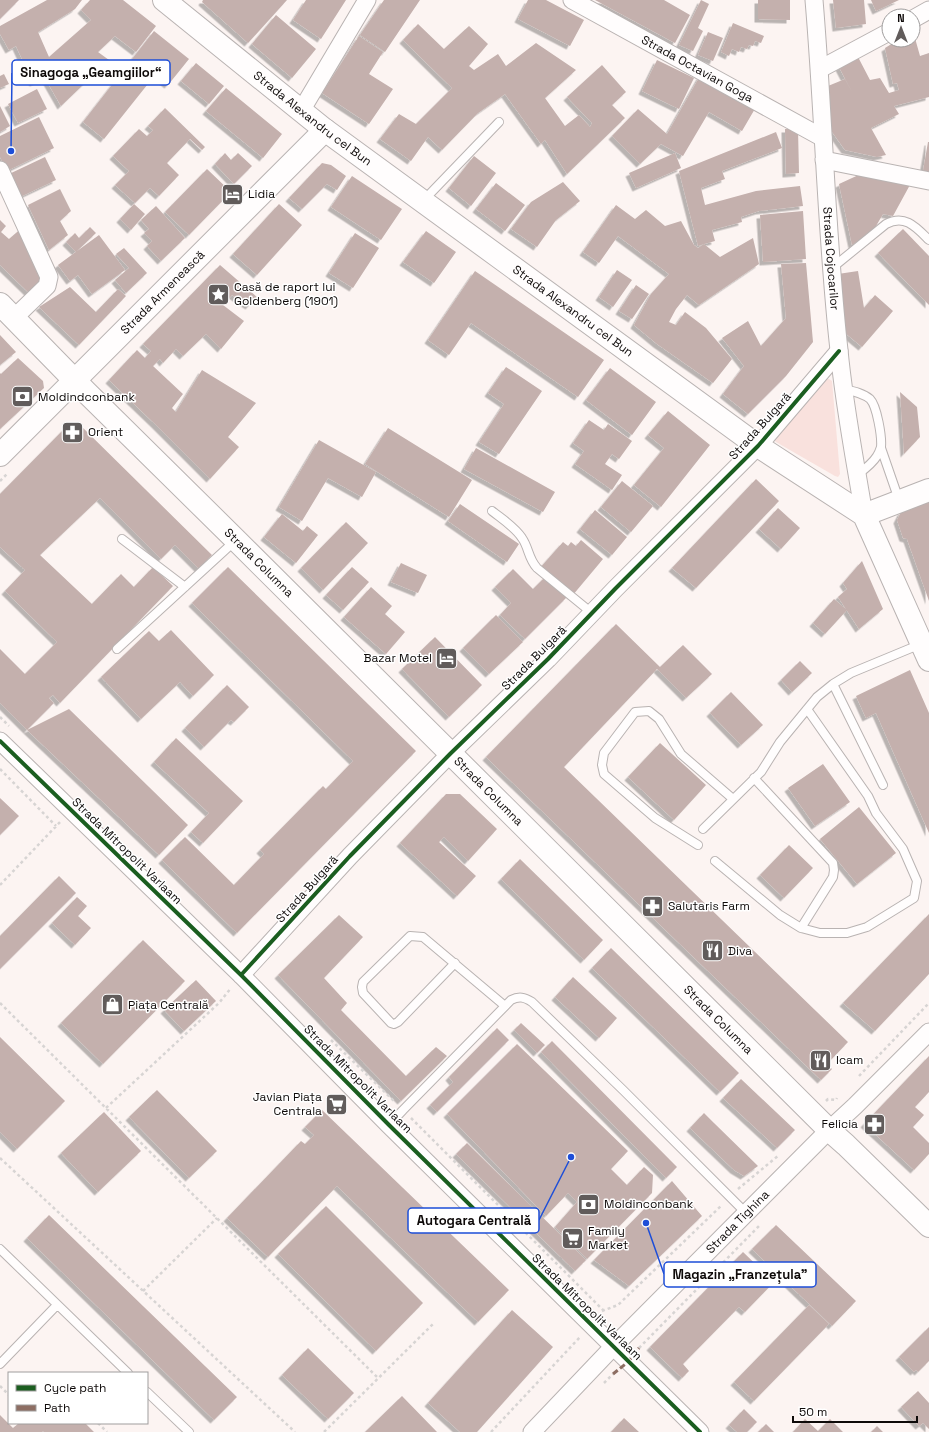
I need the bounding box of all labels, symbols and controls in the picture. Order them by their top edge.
north arrow [881,8,921,48]
text: N [897,11,905,25]
street label: Strada Octavian Goga [638,32,756,106]
callout: Sinagoga „Geamgiilor“ [12,60,170,85]
text: Sinagoga „Geamgiilor“ [20,64,162,81]
street label: Strada Alexandru cel Bun [250,67,375,169]
hotel icon: Lidia [220,181,246,207]
place label: Lidia [248,186,275,202]
street label: Strada Cojocarilor [819,206,843,311]
street label: Strada Armenească [117,247,208,338]
street label: Strada Alexandru cel Bun [509,262,637,360]
place label: Casă de raport lui Goldenberg (1901) [234,279,338,309]
place icon: Casă de raport lui Goldenberg (1901) [206,281,232,307]
bank icon: Moldindconbank [9,384,35,410]
place label: Moldindconbank [38,389,135,405]
street label: Strada Bulgară [725,389,795,463]
pharmacy icon: Orient [59,419,85,445]
place label: Orient [88,424,123,440]
street label: Strada Columna [221,525,297,601]
street label: Strada Bulgară [498,622,570,694]
hotel icon: Bazar Motel [434,645,460,671]
place label: Bazar Motel [364,650,432,666]
street label: Strada Columna [450,753,527,829]
street label: Strada Mitropolit Varlaam [69,794,185,908]
street label: Strada Bulgară [272,852,342,926]
pharmacy icon: Salutaris Farm [640,893,666,919]
place label: Salutaris Farm [668,898,750,914]
restaurant icon: Diva [700,938,726,964]
place label: Diva [728,943,752,959]
street label: Strada Columna [680,982,756,1058]
shop icon: Piața Centrală [100,992,126,1018]
place label: Piața Centrală [128,997,209,1013]
street label: Strada Mitropolit Varlaam [300,1021,416,1137]
restaurant icon: Icam [808,1047,834,1073]
place label: Icam [836,1052,863,1068]
place label: Javian Piața Centrala [253,1089,322,1119]
supermarket icon: Javian Piața Centrala [324,1091,350,1117]
pharmacy icon: Felicia [861,1111,887,1137]
place label: Felicia [822,1116,858,1132]
street label: Strada Tighina [702,1187,773,1257]
bank icon: Moldinconbank [576,1191,602,1217]
place label: Moldinconbank [604,1196,694,1212]
callout: Autogara Centrală [408,1208,539,1233]
text: Autogara Centrală [417,1212,532,1229]
place label: Family Market [588,1223,628,1253]
supermarket icon: Family Market [560,1225,586,1251]
street label: Strada Mitropolit Varlaam [529,1250,645,1364]
callout: Magazin „Franzețula” [664,1262,816,1287]
text: Magazin „Franzețula” [672,1266,808,1284]
legend [8,1372,148,1424]
text: Cycle path [44,1380,106,1396]
scale bar [793,1398,917,1424]
text: Path [44,1400,70,1416]
text: 50 m [799,1404,827,1420]

